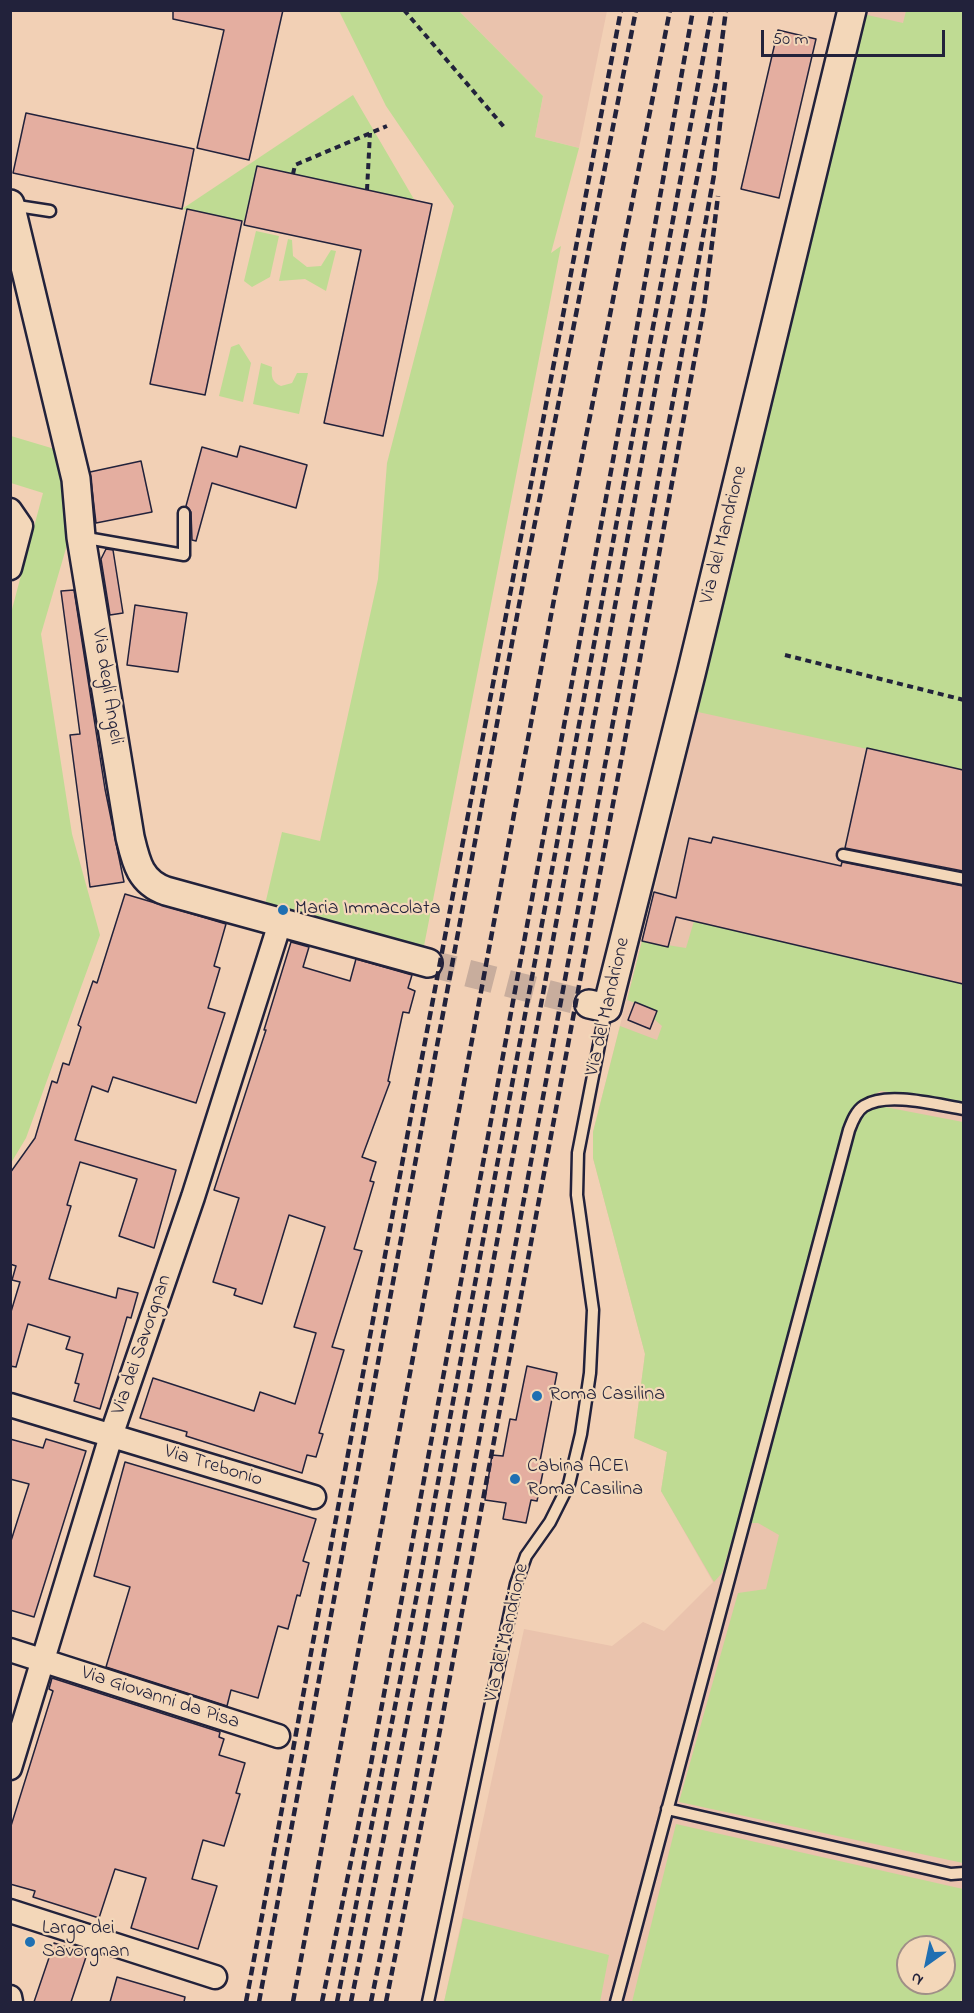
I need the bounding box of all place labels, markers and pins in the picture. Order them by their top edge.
place label: Maria Immacolata [295,898,440,922]
marker: Maria Immacolata [276,903,290,917]
place label: Roma Casilina [549,1384,665,1408]
marker: Roma Casilina [530,1389,544,1403]
place label: Cabina ACEI Roma Casilina [527,1456,643,1503]
marker: Cabina ACEI Roma Casilina [508,1472,522,1486]
place label: Largo dei Savorgnan [42,1918,129,1965]
marker: Largo dei Savorgnan [23,1935,37,1949]

